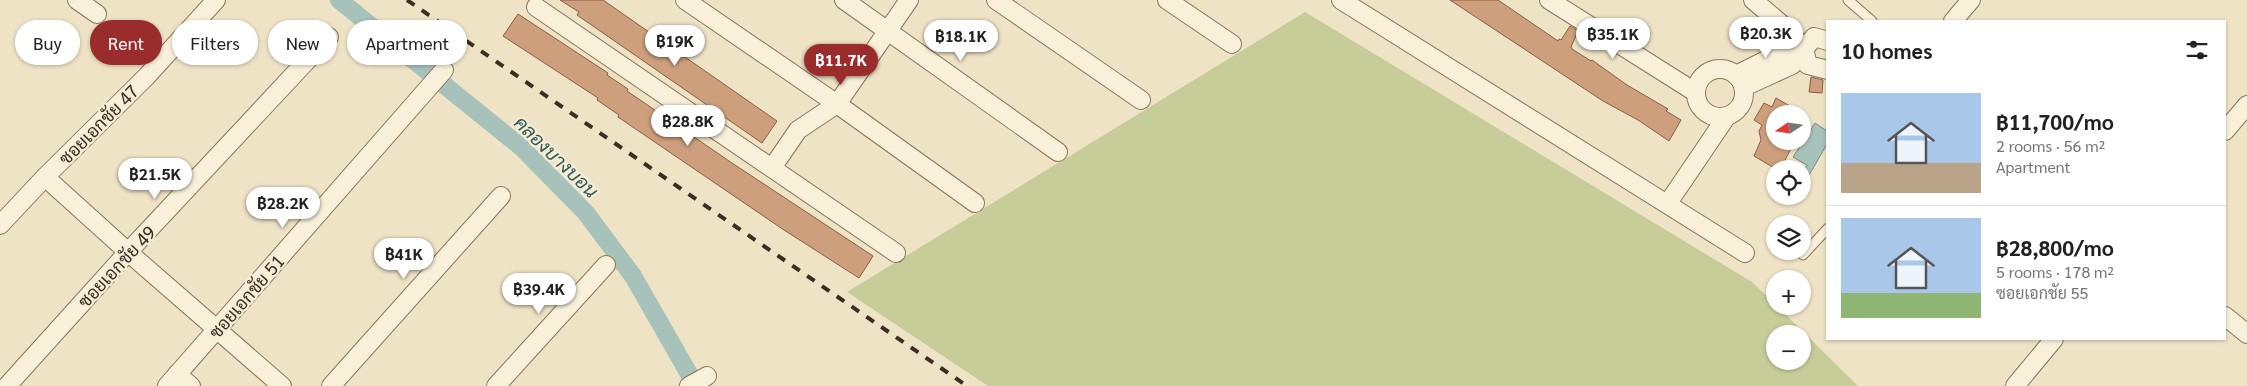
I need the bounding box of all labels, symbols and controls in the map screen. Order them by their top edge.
pin: ฿20.3K [1725,17,1807,59]
pin: ฿35.1K [1572,18,1654,60]
chip: Buy [15,20,80,65]
chip: Rent [90,20,162,65]
chip: Filters [172,20,258,65]
chip: New [268,20,337,65]
chip: Apartment [347,20,467,65]
pin: ฿18.1K [920,20,1002,62]
text: ฿20.3K [1740,22,1792,43]
text: ฿35.1K [1587,23,1639,44]
pin: ฿19K [645,24,705,67]
text: ฿18.1K [935,25,987,46]
text: ฿19K [656,30,694,51]
icon: filters [2183,36,2211,64]
text: 10 homes [1841,37,1933,64]
pin: ฿11.7K [800,44,882,86]
text: ฿11.7K [815,49,867,70]
street label: ซอยเอกชัย 47 [53,79,143,169]
pin: ฿28.8K [647,104,729,147]
north arrow [1766,105,1811,150]
map controls [1766,105,1811,370]
text: ฿11,700/mo [1996,108,2114,135]
water label: คลองบางบอน [510,110,604,202]
text: ฿28.8K [662,110,714,131]
icon: home [1881,113,1941,173]
text: 2 rooms · 56 m² [1996,135,2105,156]
text: Apartment [1996,156,2071,177]
pin: ฿21.5K [114,158,196,200]
button: locate [1766,160,1811,205]
text: ฿21.5K [129,163,181,184]
pin: ฿28.2K [242,186,324,229]
text: ฿28.2K [257,192,309,213]
button: layers [1766,215,1811,260]
street label: ซอยเอกชัย 49 [72,220,160,312]
text: ฿28,800/mo [1996,234,2114,261]
pin: ฿41K [374,238,434,280]
icon: home [1881,238,1941,298]
text: ฿41K [385,243,423,264]
street label: ซอยเอกชัย 51 [203,249,289,343]
text: 5 rooms · 178 m² [1996,261,2114,282]
button: + [1766,270,1811,315]
pin: ฿39.4K [498,272,580,315]
text: ฿39.4K [513,278,565,299]
text: ซอยเอกชัย 55 [1996,282,2088,303]
button: − [1766,325,1811,370]

